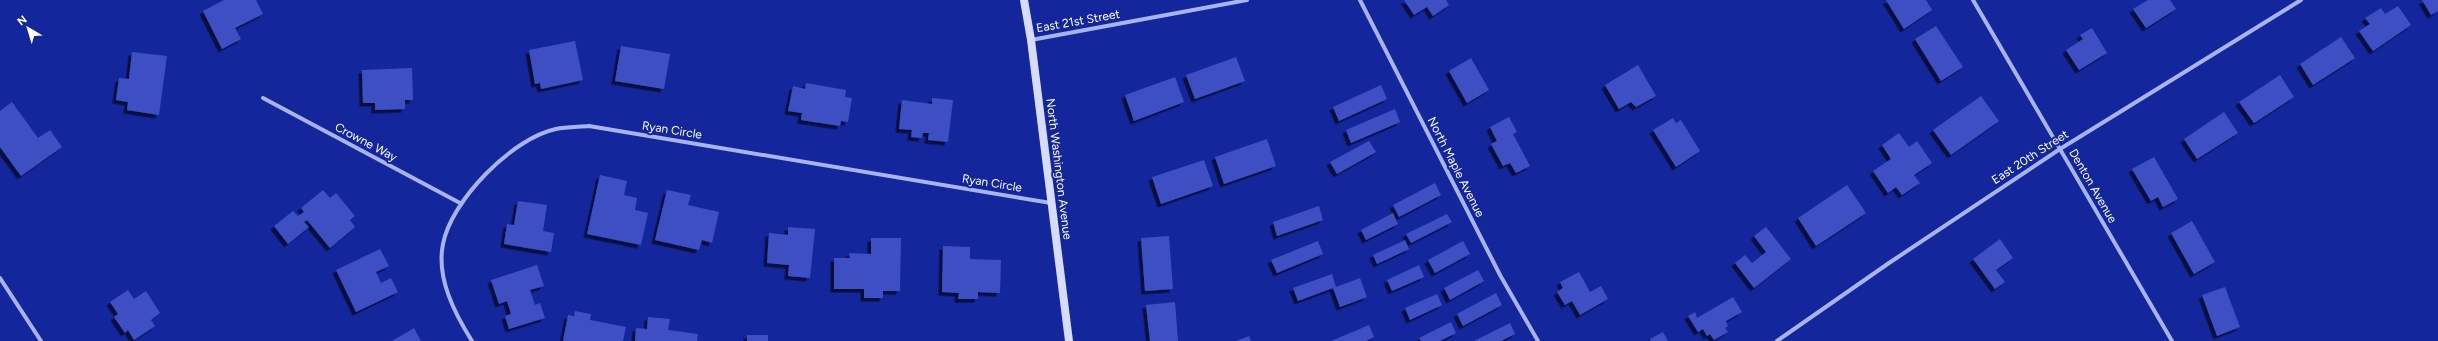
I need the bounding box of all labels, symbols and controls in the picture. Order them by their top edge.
street label: East 21st Street [1035,7,1121,35]
north arrow [8,8,48,48]
text: N [15,13,30,28]
street label: North Washington Avenue [1043,98,1075,241]
street label: North Maple Avenue [1425,115,1488,220]
street label: Ryan Circle [641,118,703,142]
street label: Crowne Way [332,120,400,165]
street label: East 20th Street [1989,127,2071,187]
street label: Denton Avenue [2066,146,2120,226]
street label: Ryan Circle [961,171,1023,195]

